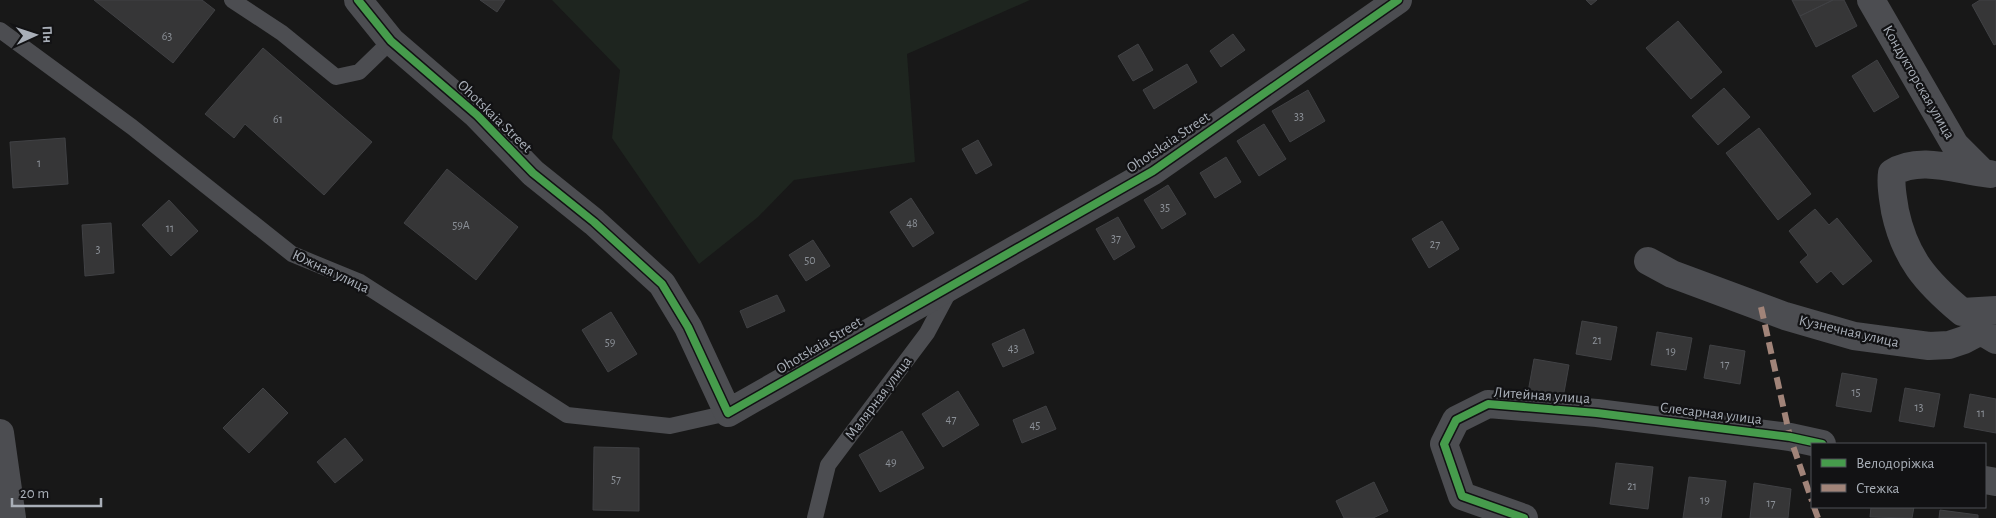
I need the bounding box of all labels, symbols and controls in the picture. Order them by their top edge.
north arrow [10,10,60,60]
street label: Кондукторская улица [1880,23,1957,142]
text: Пн [40,25,54,43]
house number: 63 [162,30,172,42]
street label: Ohotskaia Street [455,77,535,156]
street label: Ohotskaia Street [1124,109,1213,176]
house number: 33 [1294,110,1304,122]
house number: 61 [273,113,283,125]
house number: 1 [37,157,41,169]
house number: 35 [1160,201,1170,213]
house number: 48 [906,217,918,229]
house number: 59А [452,219,470,231]
house number: 11 [166,222,174,234]
house number: 37 [1111,232,1121,244]
house number: 27 [1430,238,1440,250]
house number: 3 [96,243,101,255]
street label: Южная улица [290,247,372,296]
house number: 50 [804,254,816,266]
street label: Кузнечная улица [1797,313,1900,350]
street label: Ohotskaia Street [774,314,865,377]
house number: 21 [1592,334,1602,346]
house number: 59 [605,336,616,348]
house number: 43 [1008,342,1018,354]
house number: 19 [1666,345,1676,357]
street label: Малярная улица [842,354,915,443]
house number: 17 [1720,358,1730,370]
street label: Литейная улица [1493,385,1591,406]
house number: 15 [1851,386,1861,398]
street label: Слесарная улица [1659,400,1763,427]
house number: 13 [1914,401,1924,413]
house number: 11 [1977,407,1985,419]
house number: 47 [946,413,956,425]
house number: 45 [1030,419,1040,431]
legend [1811,443,1986,508]
house number: 49 [885,456,897,468]
text: Велодоріжка [1856,456,1935,471]
house number: 57 [611,473,621,485]
scale bar [12,476,101,508]
house number: 21 [1627,480,1637,492]
text: Стежка [1856,481,1900,496]
text: 20 m [20,486,49,501]
house number: 19 [1700,494,1710,506]
house number: 17 [1766,497,1776,509]

